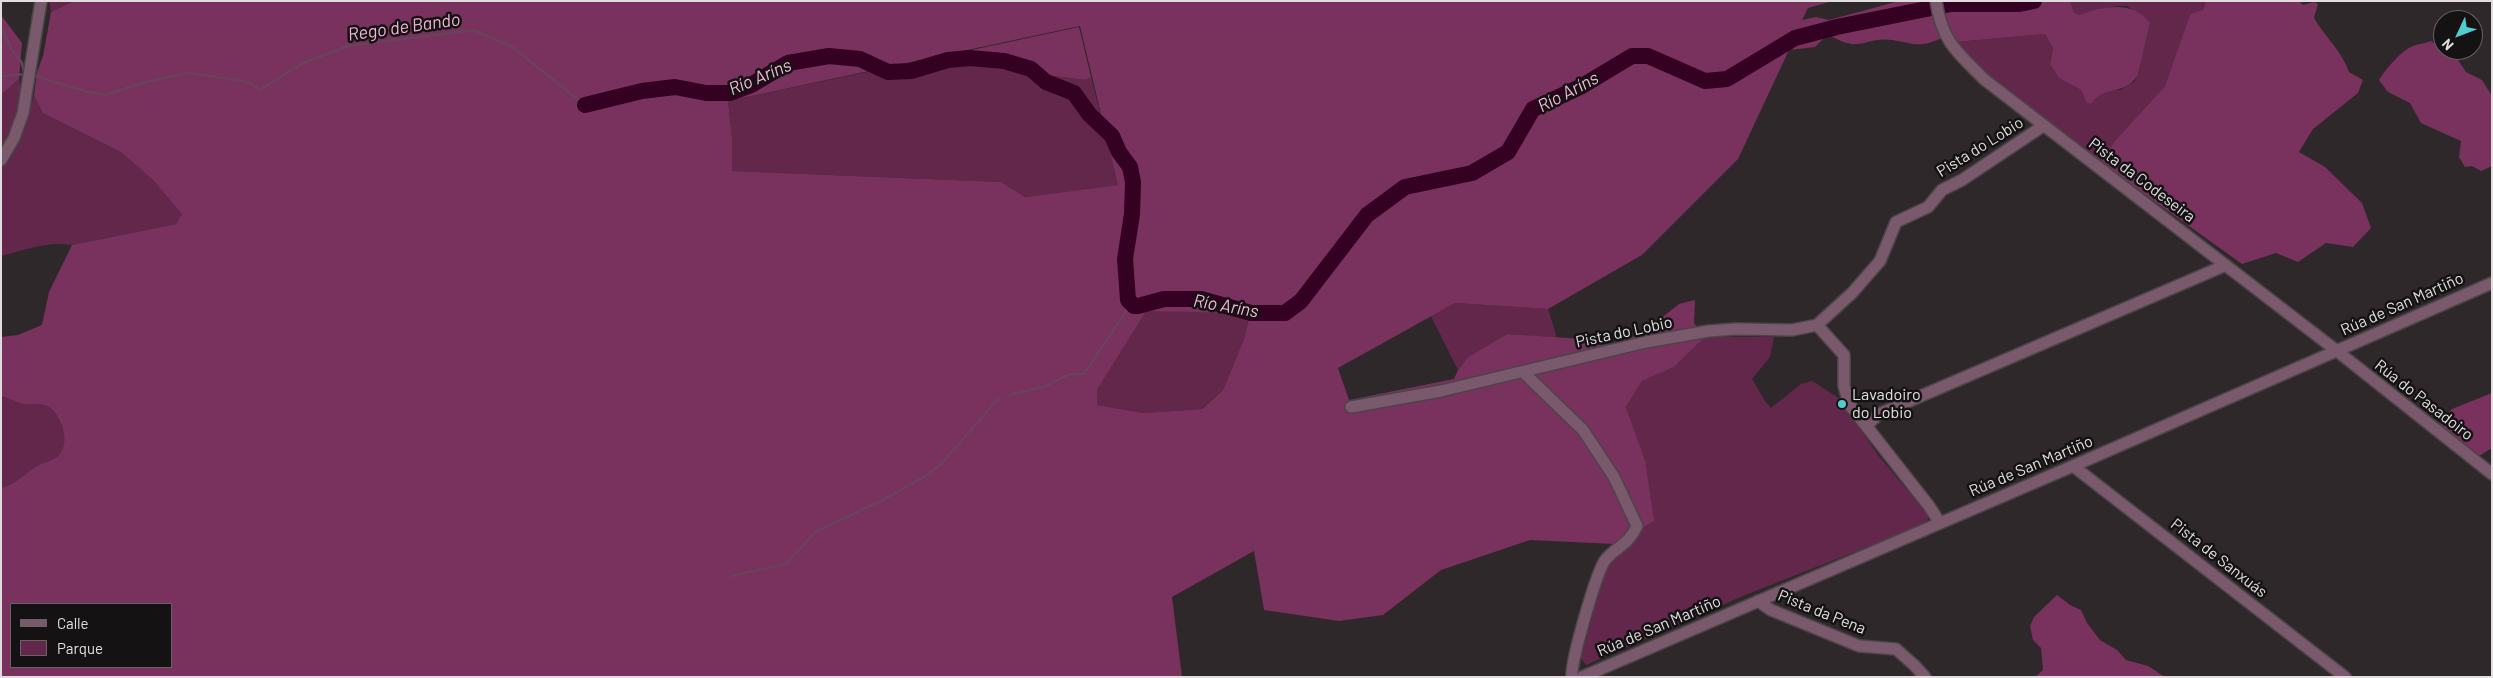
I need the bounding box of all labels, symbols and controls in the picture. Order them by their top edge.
water label: Rego de Bando [346,8,462,46]
north arrow [2433,10,2483,60]
text: N [2438,36,2457,54]
water label: Río Aríns [725,54,795,100]
water label: Río Aríns [1534,67,1602,117]
street label: Pista do Lobio [1933,113,2027,181]
street label: Pista da Codeseira [2085,134,2199,226]
street label: Rúa de San Martiño [2338,268,2466,340]
water label: Río Aríns [1192,290,1260,322]
street label: Pista do Lobio [1574,312,1674,352]
street label: Rúa do Pasadoiro [2371,356,2477,444]
place label: Lavadoiro do Lobio [1852,385,1921,423]
marker: Lavadoiro do Lobio [1836,398,1848,410]
street label: Rúa de San Martiño [1966,431,2096,501]
street label: Pista de Sanxuás [2167,514,2271,602]
street label: Pista da Pena [1775,586,1869,638]
street label: Rúa de San Martiño [1594,591,1724,661]
legend [10,603,172,668]
text: Calle [57,614,89,632]
text: Parque [57,639,103,657]

